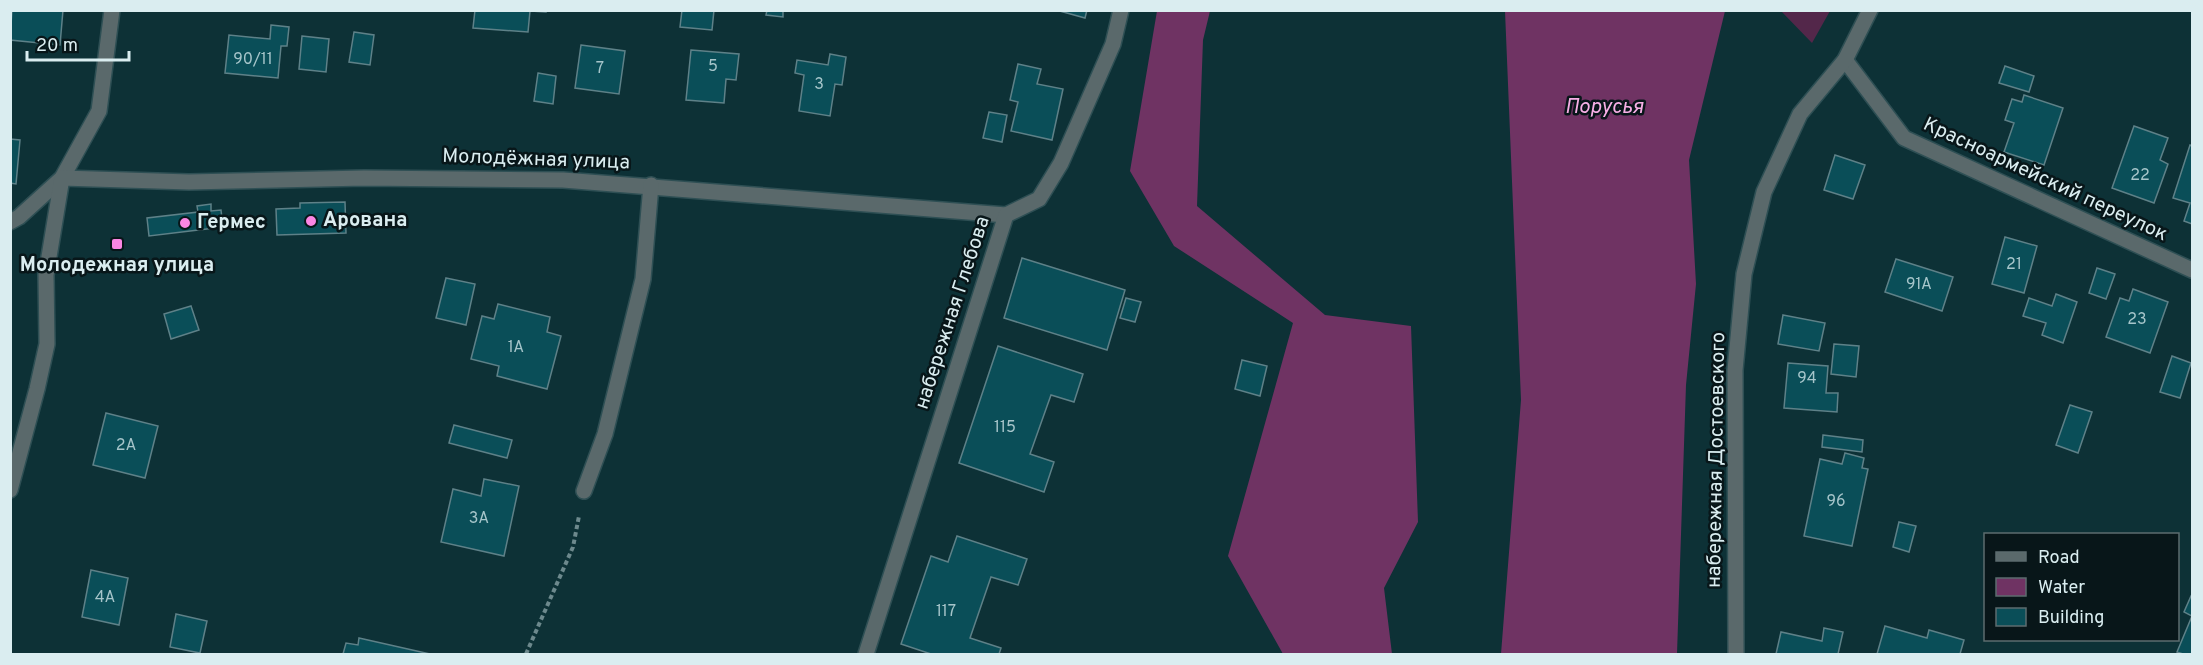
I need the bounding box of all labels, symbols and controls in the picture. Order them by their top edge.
scale bar [27,24,129,62]
text: 20 m [36,35,78,58]
house number: 90/11 [233,50,273,70]
house number: 5 [708,57,718,77]
house number: 7 [596,59,604,79]
house number: 3 [814,75,824,95]
water label: Порусья [1565,94,1644,121]
street label: Красноармейский переулок [1919,112,2171,248]
street label: Молодёжная улица [442,144,630,176]
house number: 22 [2130,166,2150,186]
place label: Арована [323,208,407,234]
place label: Гермес [197,210,266,236]
street label: набережная Глебова [910,213,996,413]
marker: Арована [304,214,318,228]
marker: Гермес [178,216,192,230]
marker: Молодежная улица [110,237,124,251]
place label: Молодежная улица [20,253,214,279]
house number: 21 [2006,255,2022,275]
house number: 91А [1906,275,1932,295]
house number: 23 [2127,310,2147,330]
street label: набережная Достоевского [1702,332,1732,588]
house number: 1А [508,338,524,358]
house number: 94 [1797,369,1817,389]
house number: 115 [994,418,1016,438]
house number: 2А [116,436,136,456]
house number: 96 [1826,492,1846,512]
house number: 3А [469,509,489,529]
legend [1984,533,2179,641]
text: Road [2038,547,2080,570]
text: Water [2038,577,2085,600]
house number: 4А [95,588,115,608]
house number: 117 [936,602,956,622]
text: Building [2038,607,2104,630]

